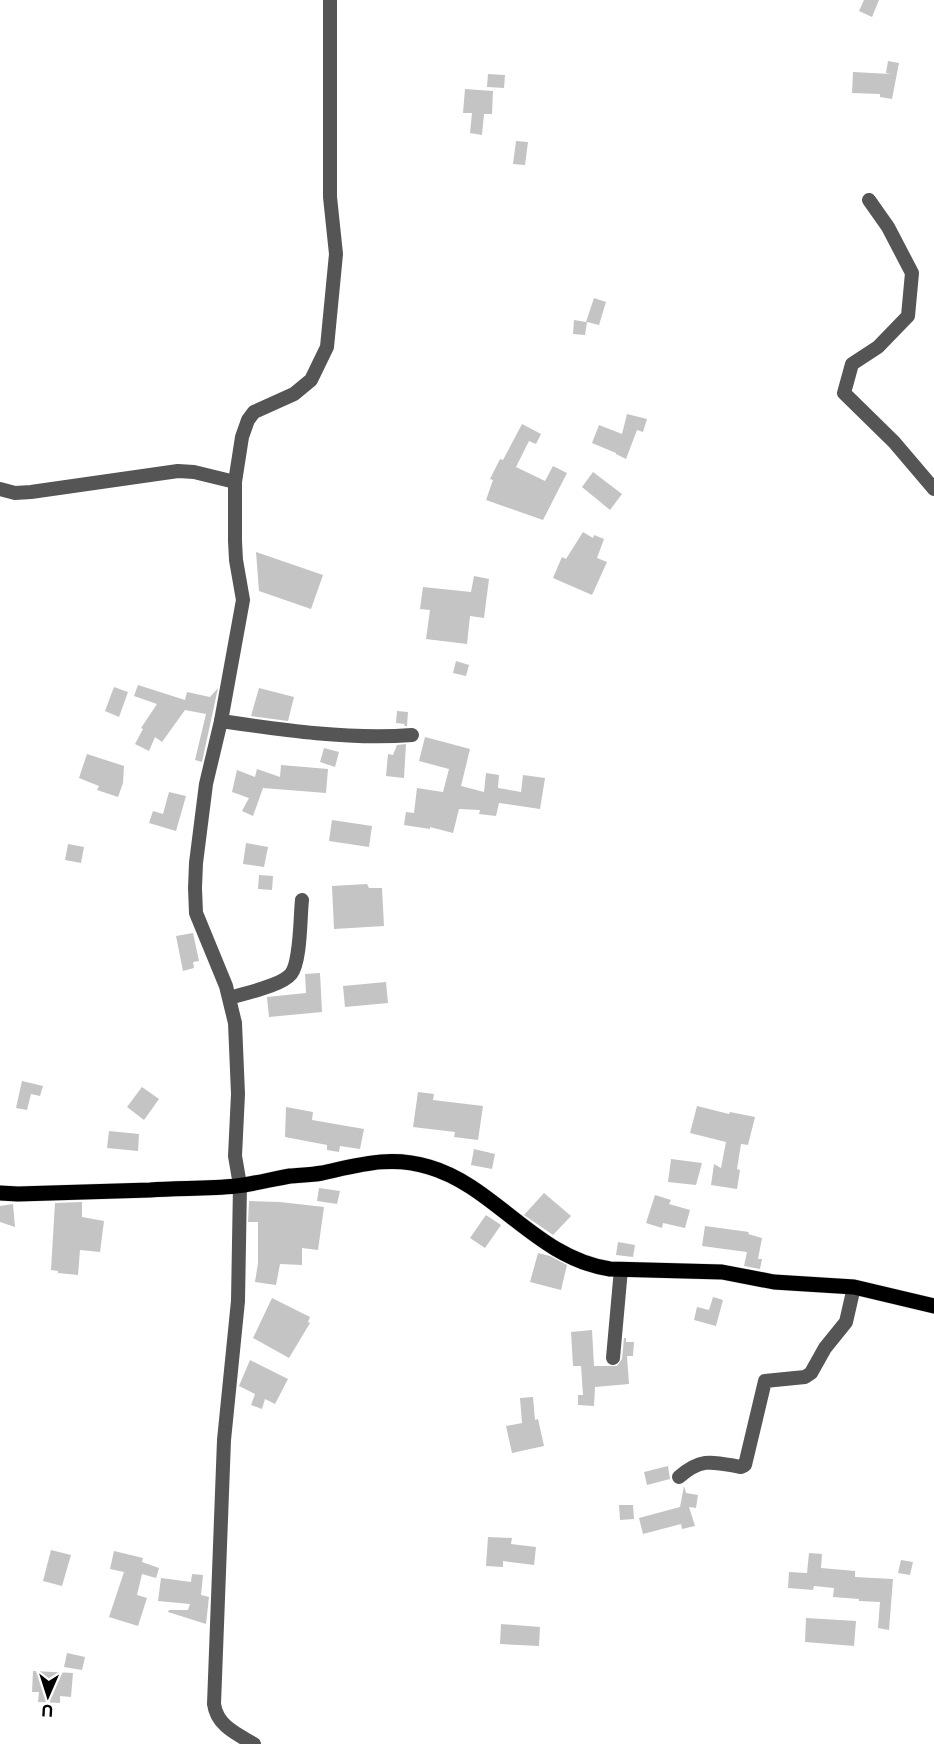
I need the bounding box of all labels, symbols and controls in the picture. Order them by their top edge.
north arrow [18,1666,78,1726]
text: U [41,1701,54,1721]

